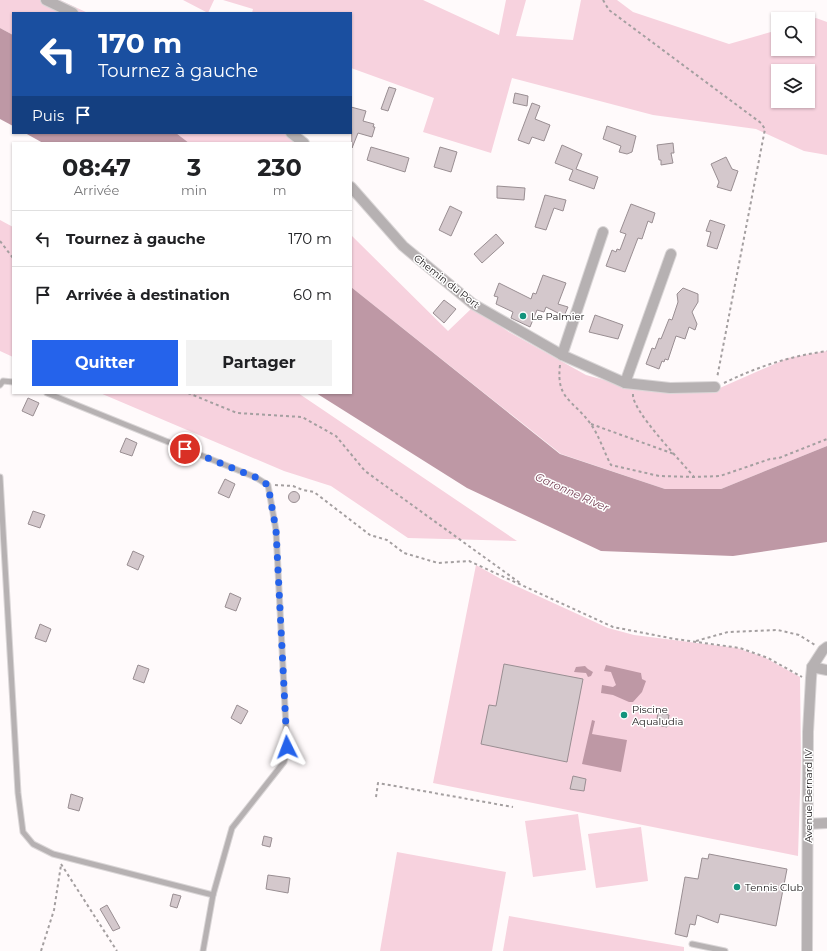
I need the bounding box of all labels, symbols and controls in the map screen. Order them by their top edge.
map controls [771,12,815,108]
button: search [771,12,815,56]
text: 170 m [98,26,182,60]
icon: left [32,28,84,80]
text: Tournez à gauche [98,60,258,82]
button: layers [771,64,815,108]
icon: arrive [72,104,94,126]
text: Puis [32,106,64,125]
text: 08:47 [62,153,131,182]
text: 3 [187,153,201,182]
text: 230 [257,153,302,182]
text: Arrivée [74,182,119,198]
text: min [181,182,207,198]
text: m [273,182,286,198]
icon: left [32,228,54,250]
text: Tournez à gauche [66,229,205,248]
text: 170 m [288,229,332,248]
street label: Chemin du Port [411,252,482,311]
icon: arrive [32,284,54,306]
text: Arrivée à destination [66,285,230,304]
text: 60 m [293,285,332,304]
place label: Le Palmier [531,310,584,323]
marker: Le Palmier [518,311,528,321]
button: Quitter [32,340,178,386]
button: Partager [186,340,332,386]
pin [168,432,202,466]
icon: arrive [174,438,196,460]
water label: Garonne River [533,469,612,515]
place label: Piscine Aqualudia [632,703,683,728]
marker: Piscine Aqualudia [619,710,629,720]
position arrow [266,726,308,768]
street label: Avenue Bernard IV [802,749,815,843]
place label: Tennis Club [745,881,803,894]
marker: Tennis Club [732,882,742,892]

